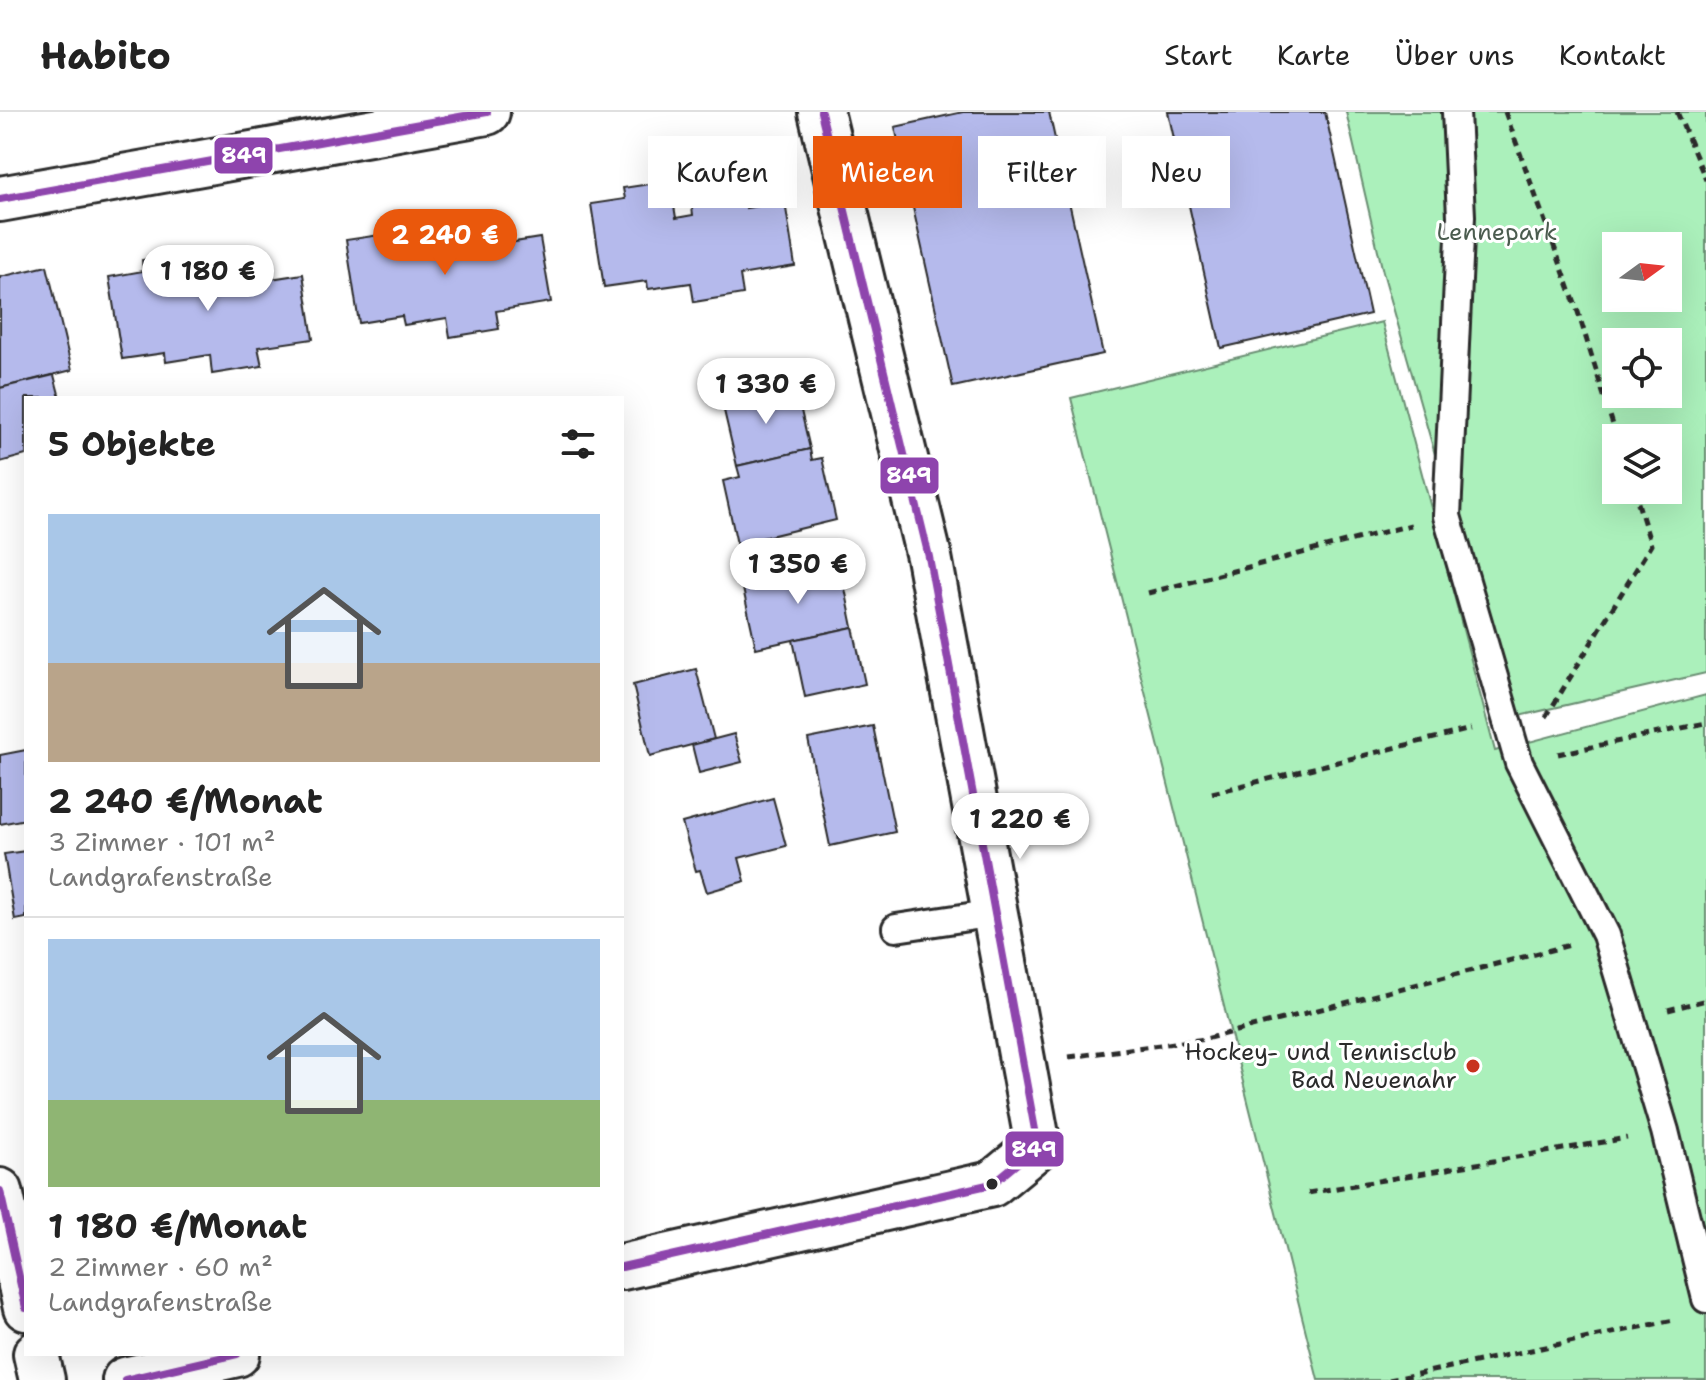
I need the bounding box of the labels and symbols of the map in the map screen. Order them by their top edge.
line badge: 849 [213,136,274,175]
text: 849 [221,141,267,170]
pin: 2 240 € [371,209,519,277]
park label: Lennepark [1436,216,1558,248]
north arrow [1602,232,1682,312]
pin: 1 180 € [134,245,282,313]
pin: 1 330 € [692,358,840,426]
line badge: 849 [879,456,940,495]
text: 849 [886,461,932,490]
pin: 1 350 € [724,538,872,606]
pin: 1 220 € [946,793,1094,861]
place label: Hockey- und Tennisclub Bad Neuenahr [1184,1036,1457,1096]
marker: Hockey- und Tennisclub Bad Neuenahr [1464,1057,1482,1075]
line badge: 849 [1004,1130,1065,1168]
text: 849 [1011,1135,1057,1164]
unlabelled marker [984,1176,1000,1192]

